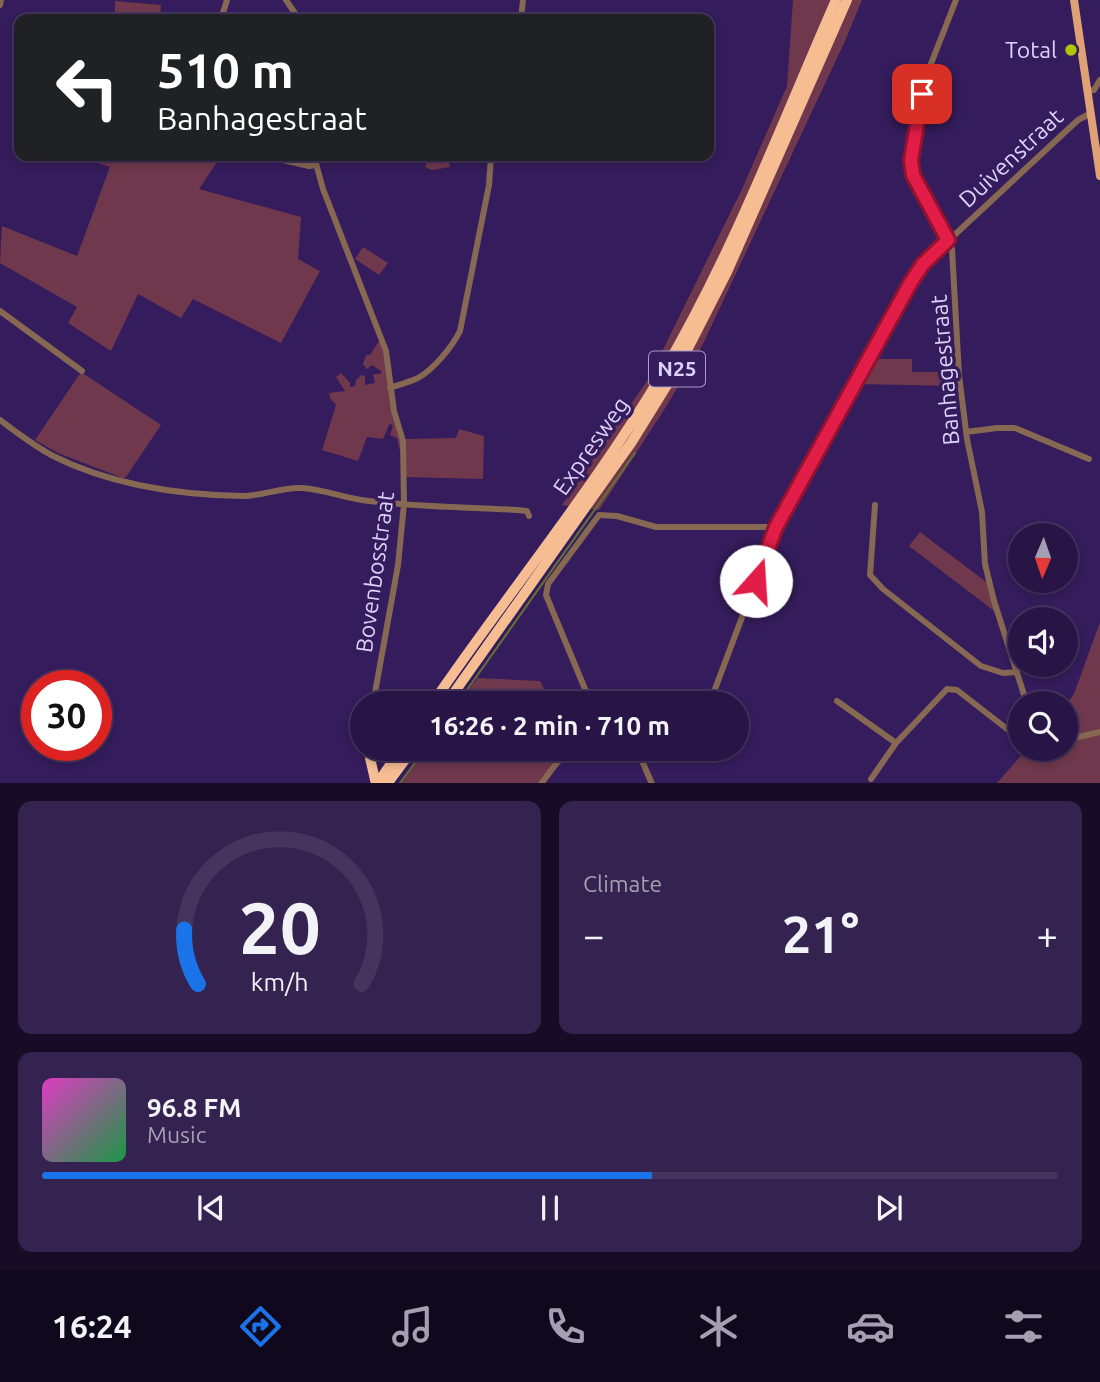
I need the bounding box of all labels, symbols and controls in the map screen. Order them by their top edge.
place label: Total [1005,37,1057,62]
icon: left [42,42,133,133]
text: 510 m [157,42,294,97]
marker: Total [1063,42,1079,58]
pin [892,64,952,124]
icon: arrive [903,75,941,113]
text: Banhagestraat [157,100,367,136]
street label: Duivenstraat [954,103,1068,212]
street label: Banhagestraat [925,294,964,446]
road number: N25 [649,352,705,386]
street label: Expresweg [548,392,633,499]
street label: Bovenbosstraat [351,490,398,654]
north arrow [1008,523,1078,593]
map controls [1008,523,1078,761]
position arrow [719,544,793,618]
button: sound [1008,607,1078,677]
speed limit sign: 30 [21,670,112,761]
button: search [1008,691,1078,761]
text: 16:26 · 2 min · 710 m [429,711,670,740]
text: Climate [583,871,662,896]
text: 20 [238,886,321,968]
text: 21° [782,905,859,963]
text: − [583,914,604,956]
text: + [1037,914,1058,956]
text: km/h [251,967,308,995]
text: 96.8 FM [147,1093,241,1122]
text: Music [147,1122,206,1147]
icon: previous [192,1189,230,1227]
icon: pause [531,1189,569,1227]
icon: next [870,1189,908,1227]
icon: directions [236,1302,285,1351]
icon: music [388,1302,437,1351]
icon: phone [541,1302,590,1351]
icon: climate [694,1302,743,1351]
icon: car [846,1302,895,1351]
icon: filters [999,1302,1048,1351]
text: 16:24 [52,1308,132,1344]

